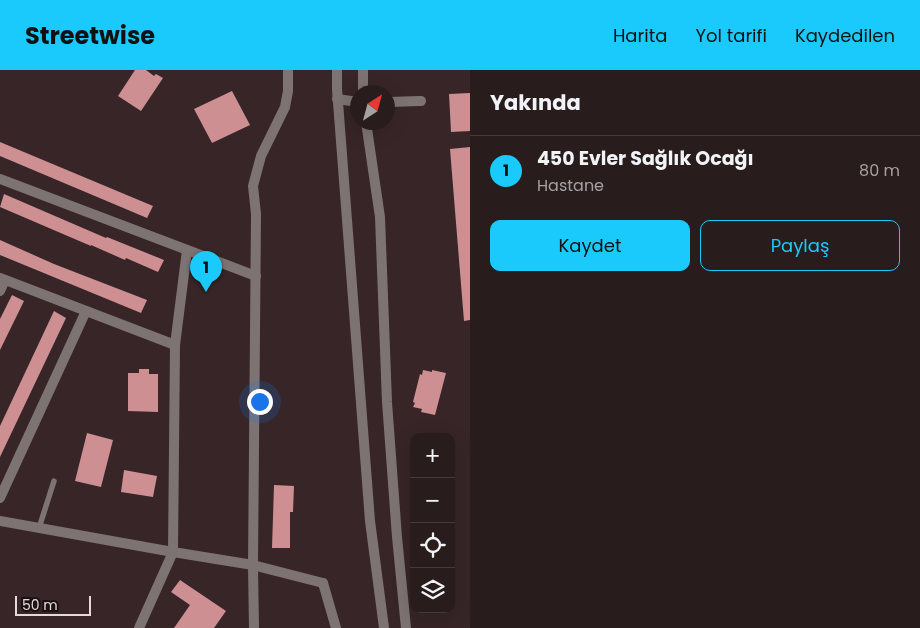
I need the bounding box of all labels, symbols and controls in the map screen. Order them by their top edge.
text: Streetwise [25,19,155,52]
text: Harita [613,23,667,48]
text: Yol tarifi [695,23,767,48]
text: Kaydedilen [795,23,895,48]
north arrow [350,85,395,130]
text: Yakında [490,88,581,117]
text: 450 Evler Sağlık Ocağı [537,145,754,172]
text: 1 [503,159,509,182]
text: 80 m [859,159,900,182]
text: Hastane [537,174,604,197]
button: Kaydet [490,220,690,271]
button: Paylaş [700,220,900,271]
pin: 1 [190,251,222,292]
your location [247,389,273,415]
map controls [410,433,455,613]
button: + [410,433,455,478]
button: − [410,478,455,523]
button: locate [410,523,455,568]
button: layers [410,568,455,613]
scale bar [15,593,91,616]
text: 50 m [22,595,58,615]

